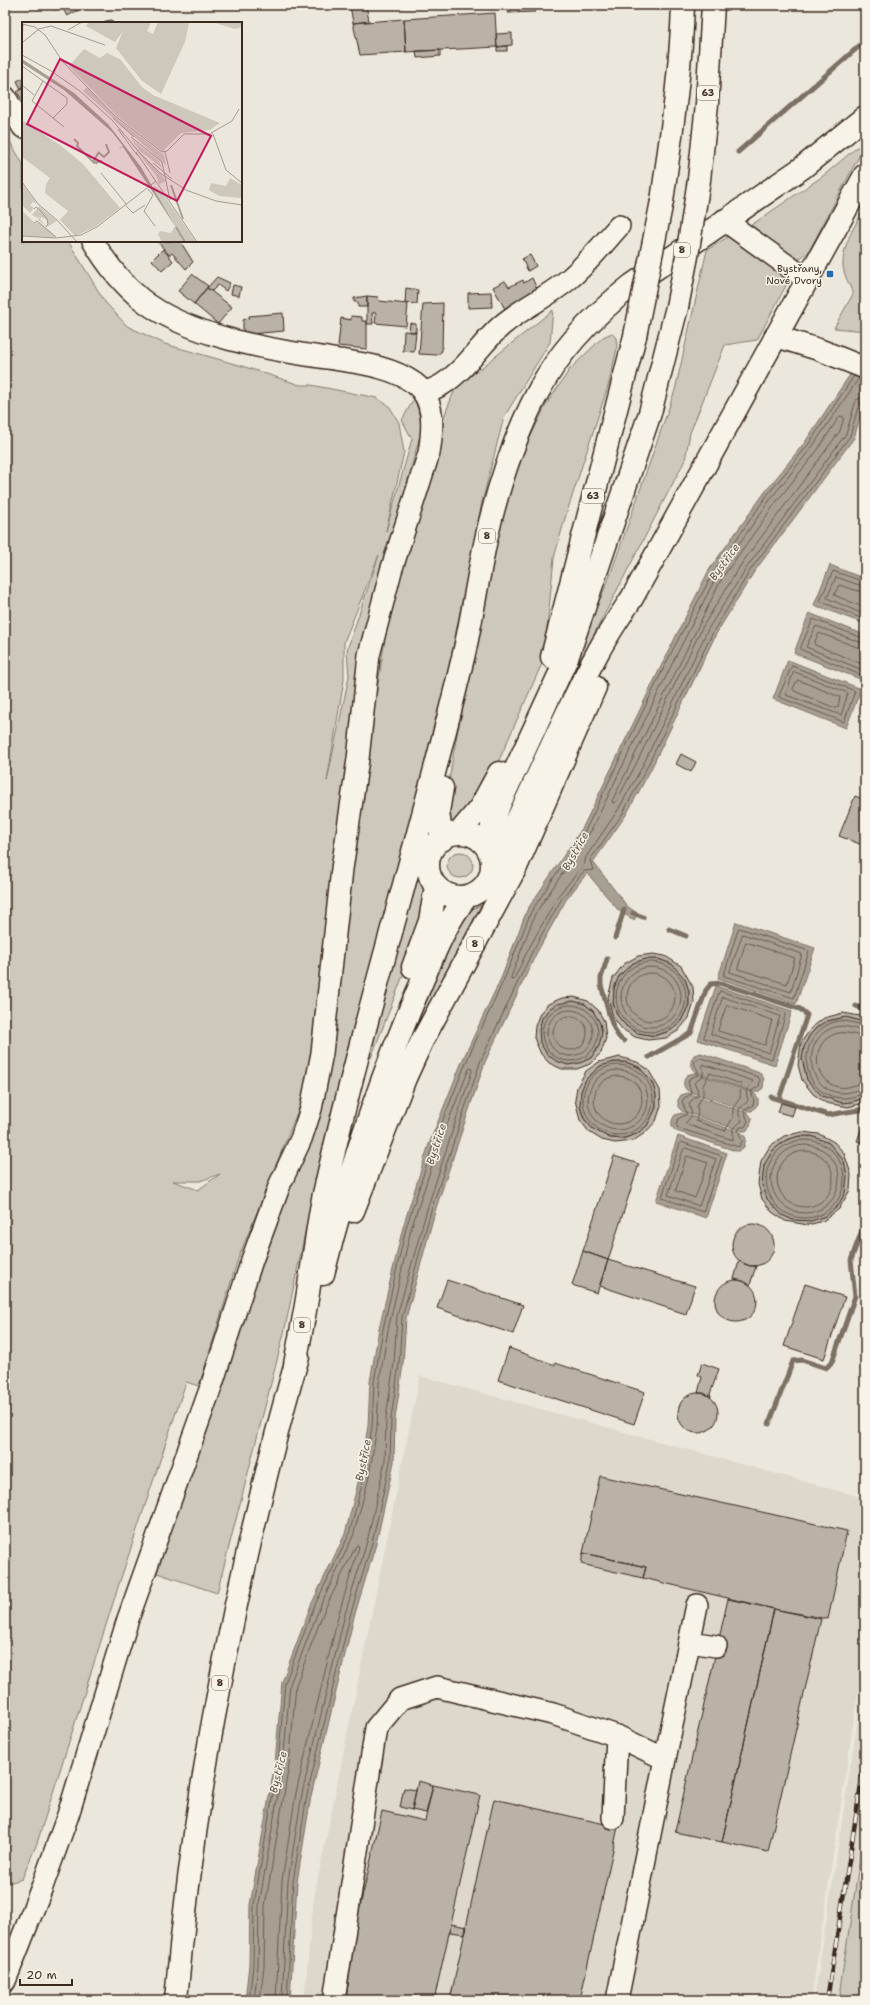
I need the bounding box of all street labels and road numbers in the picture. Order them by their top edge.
road number: 63 [697,86,719,100]
road number: 8 [674,243,690,257]
road number: 63 [582,489,604,503]
road number: 8 [479,529,495,543]
road number: 8 [467,937,483,951]
road number: 8 [294,1318,310,1332]
road number: 8 [212,1676,228,1690]

